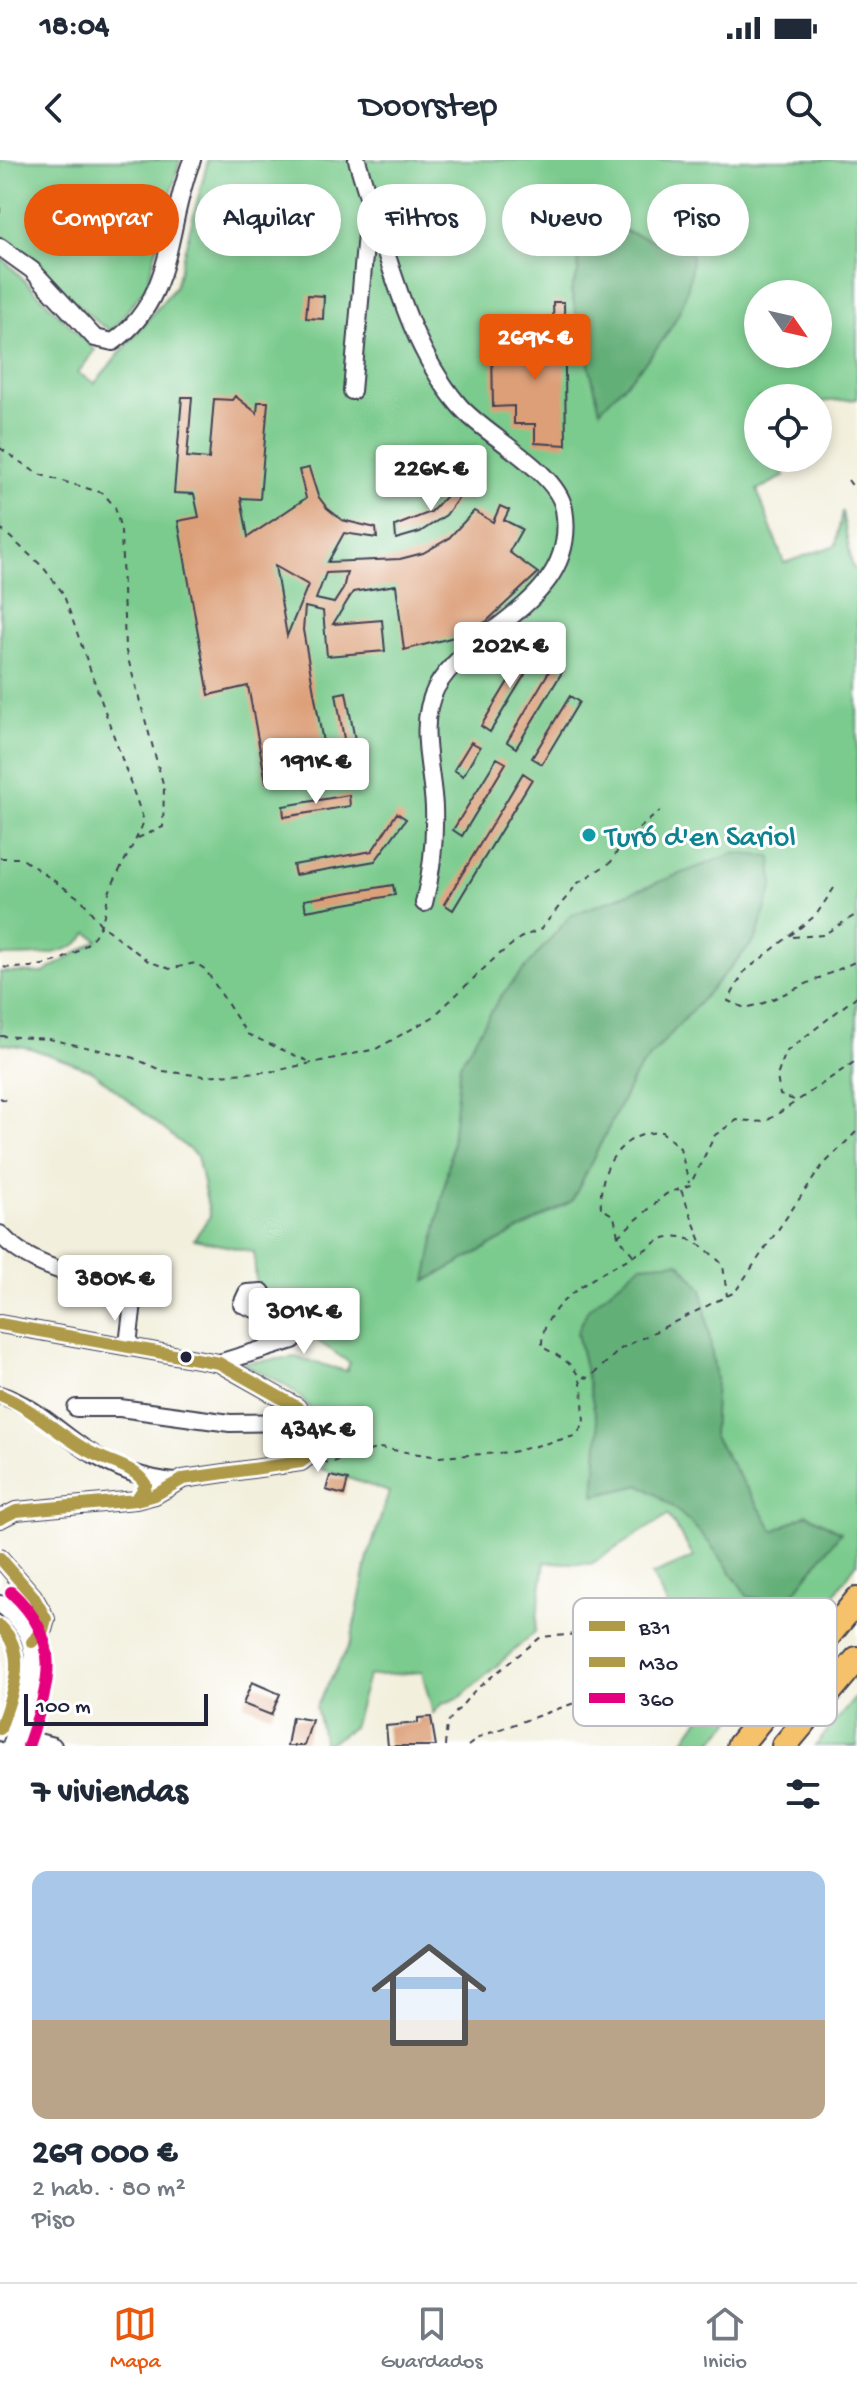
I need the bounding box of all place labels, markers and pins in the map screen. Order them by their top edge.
pin: 269K € [470,314,600,382]
pin: 226K € [366,445,496,513]
pin: 202K € [445,622,575,690]
pin: 191K € [251,738,381,806]
place label: Turó d'en Sariol [603,822,796,857]
marker: Turó d'en Sariol [580,826,598,844]
pin: 380K € [50,1255,180,1323]
pin: 301K € [239,1288,369,1356]
unlabelled marker [178,1349,194,1365]
pin: 434K € [253,1406,383,1474]

